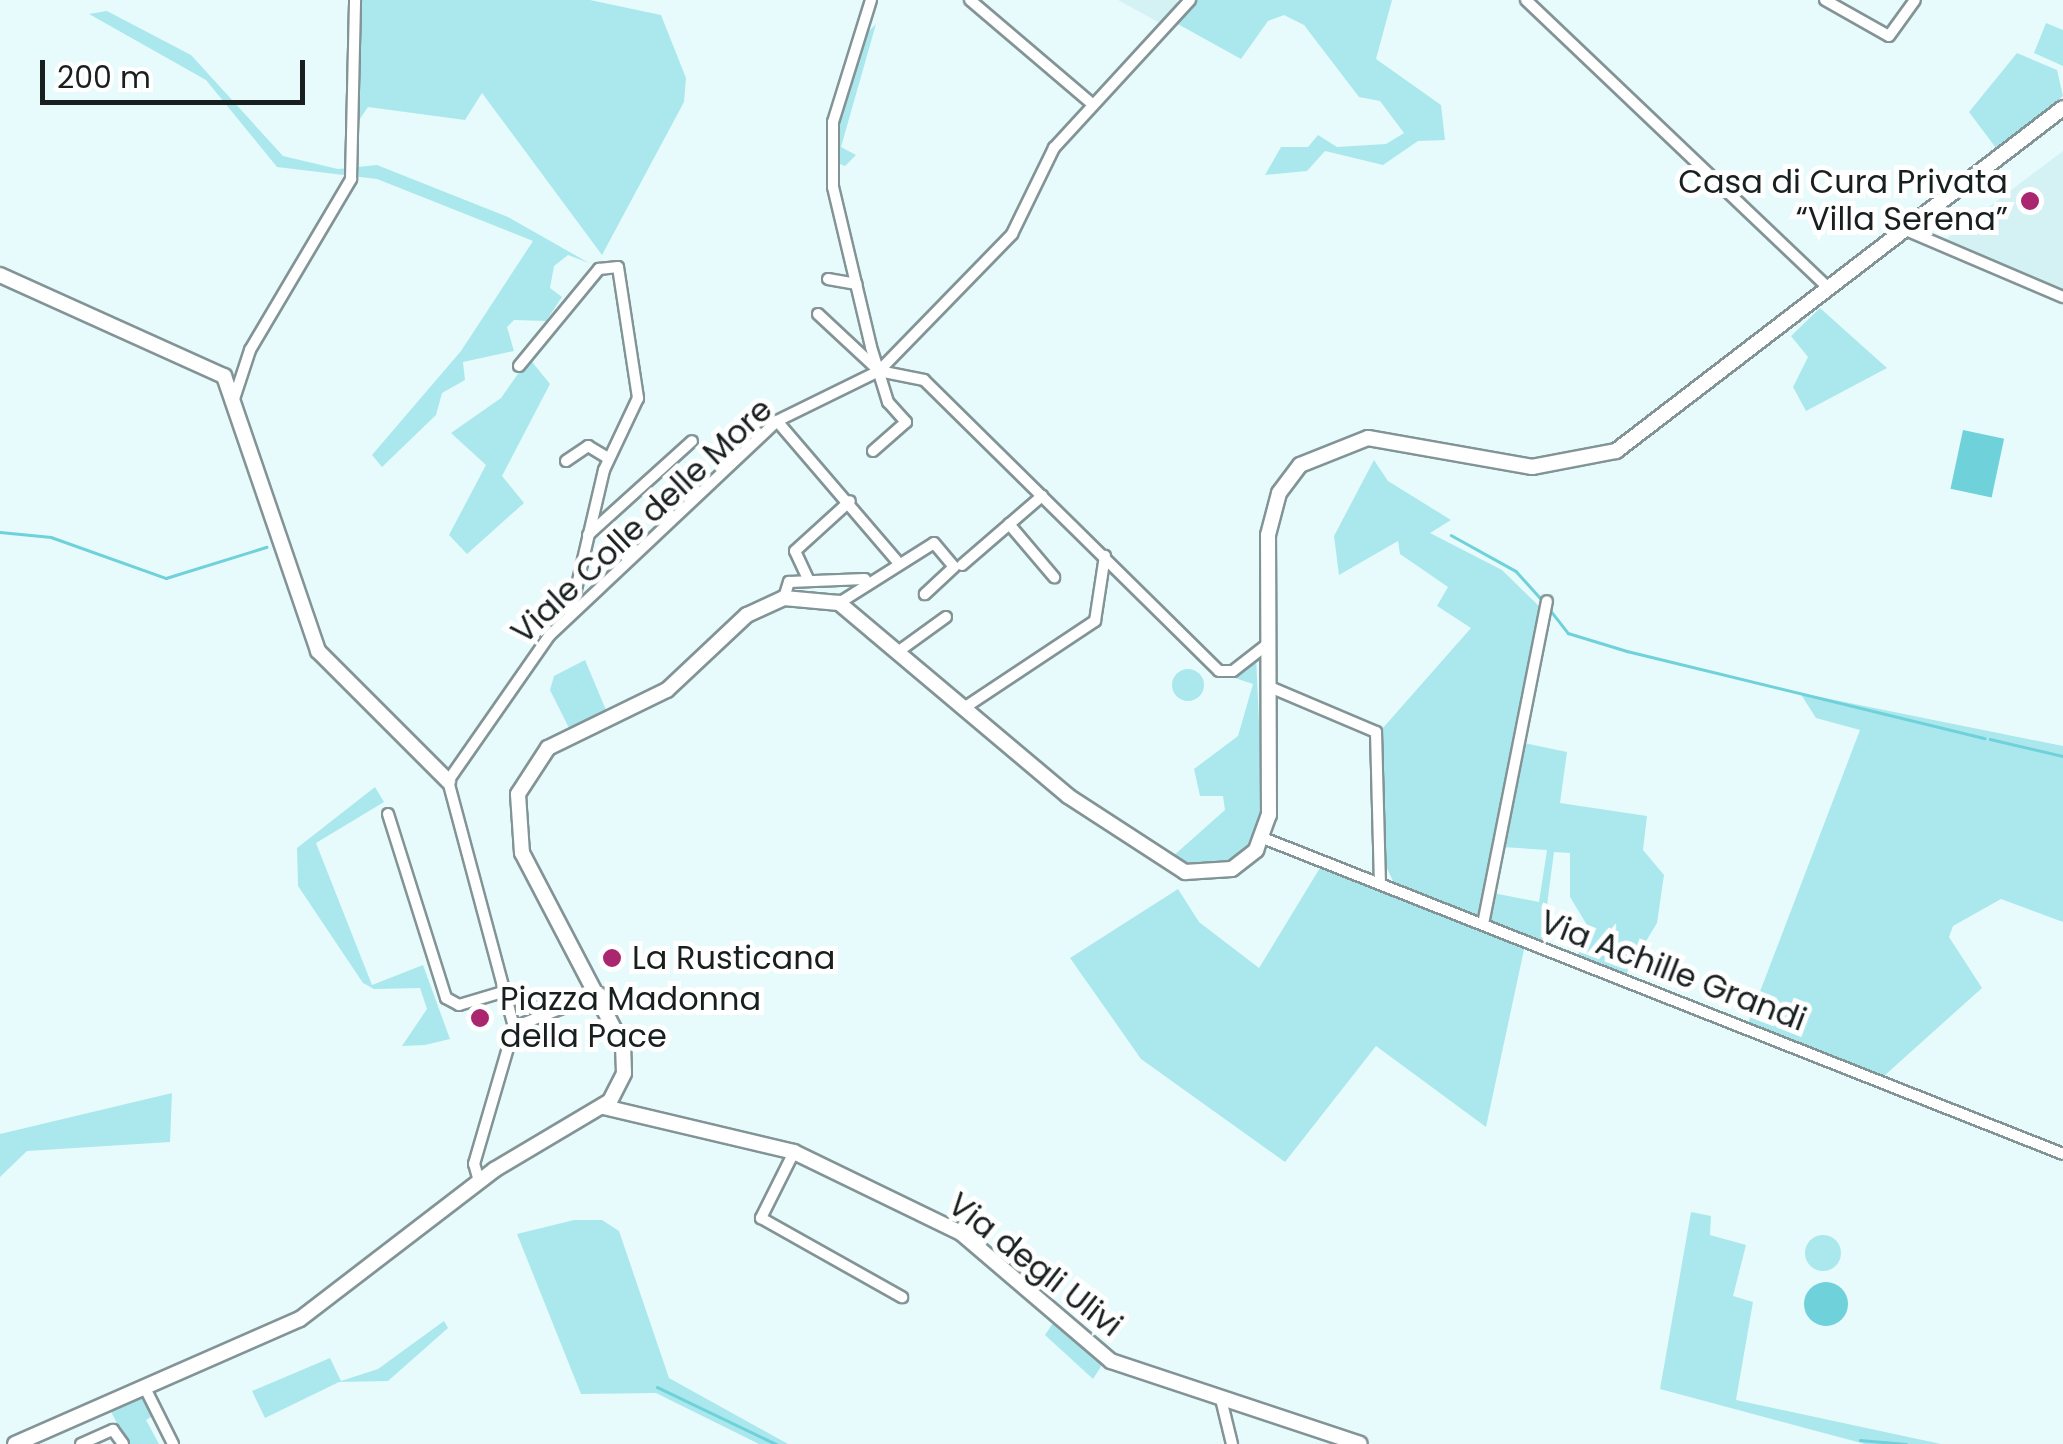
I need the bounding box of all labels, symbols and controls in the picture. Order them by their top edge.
scale bar [45,40,310,102]
text: 200 m [57,56,151,99]
place label: Casa di Cura Privata “Villa Serena” [1678,164,2008,239]
marker: Casa di Cura Privata “Villa Serena” [2017,188,2043,214]
street label: Viale Colle delle More [504,390,780,652]
street label: Via Achille Grandi [1535,903,1811,1039]
place label: La Rusticana [632,939,835,977]
marker: La Rusticana [601,947,623,969]
place label: Piazza Madonna della Pace [500,981,761,1056]
marker: Piazza Madonna della Pace [469,1007,491,1029]
street label: Via degli Ulivi [940,1185,1130,1345]

